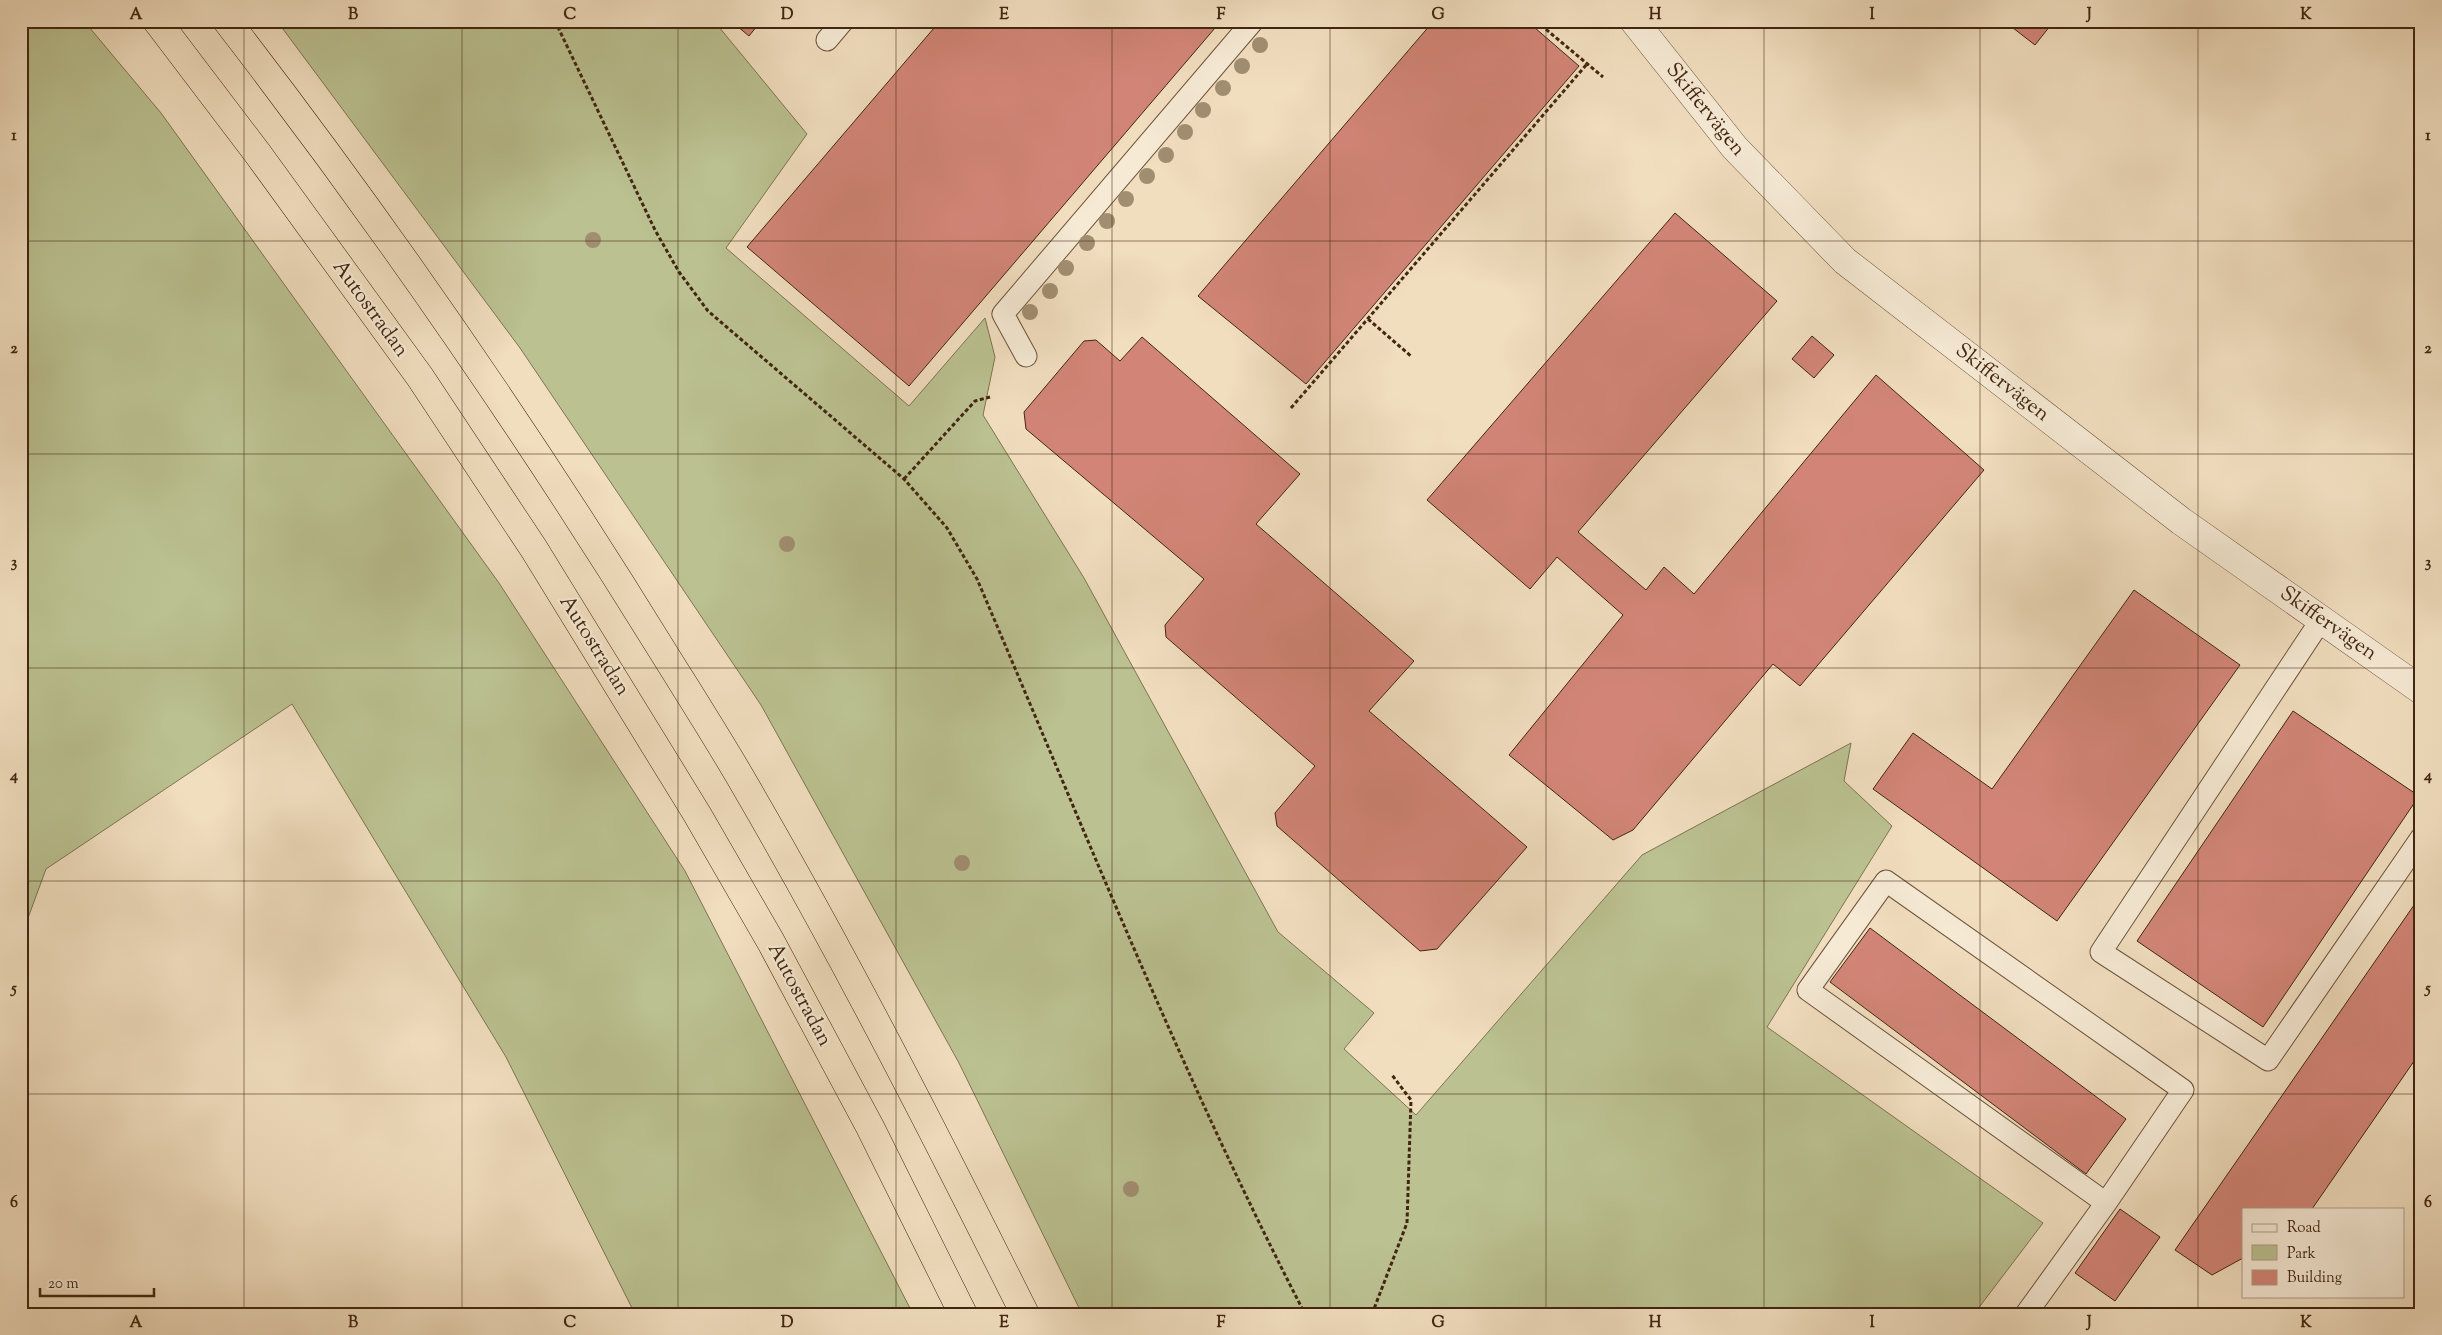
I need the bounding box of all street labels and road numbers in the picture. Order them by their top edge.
street label: Skiffervägen [1658,57,1752,163]
street label: Autostradan [324,254,416,364]
street label: Skiffervägen [1948,336,2056,430]
street label: Skiffervägen [2273,579,2383,669]
street label: Autostradan [551,590,637,702]
street label: Autostradan [759,938,839,1052]

